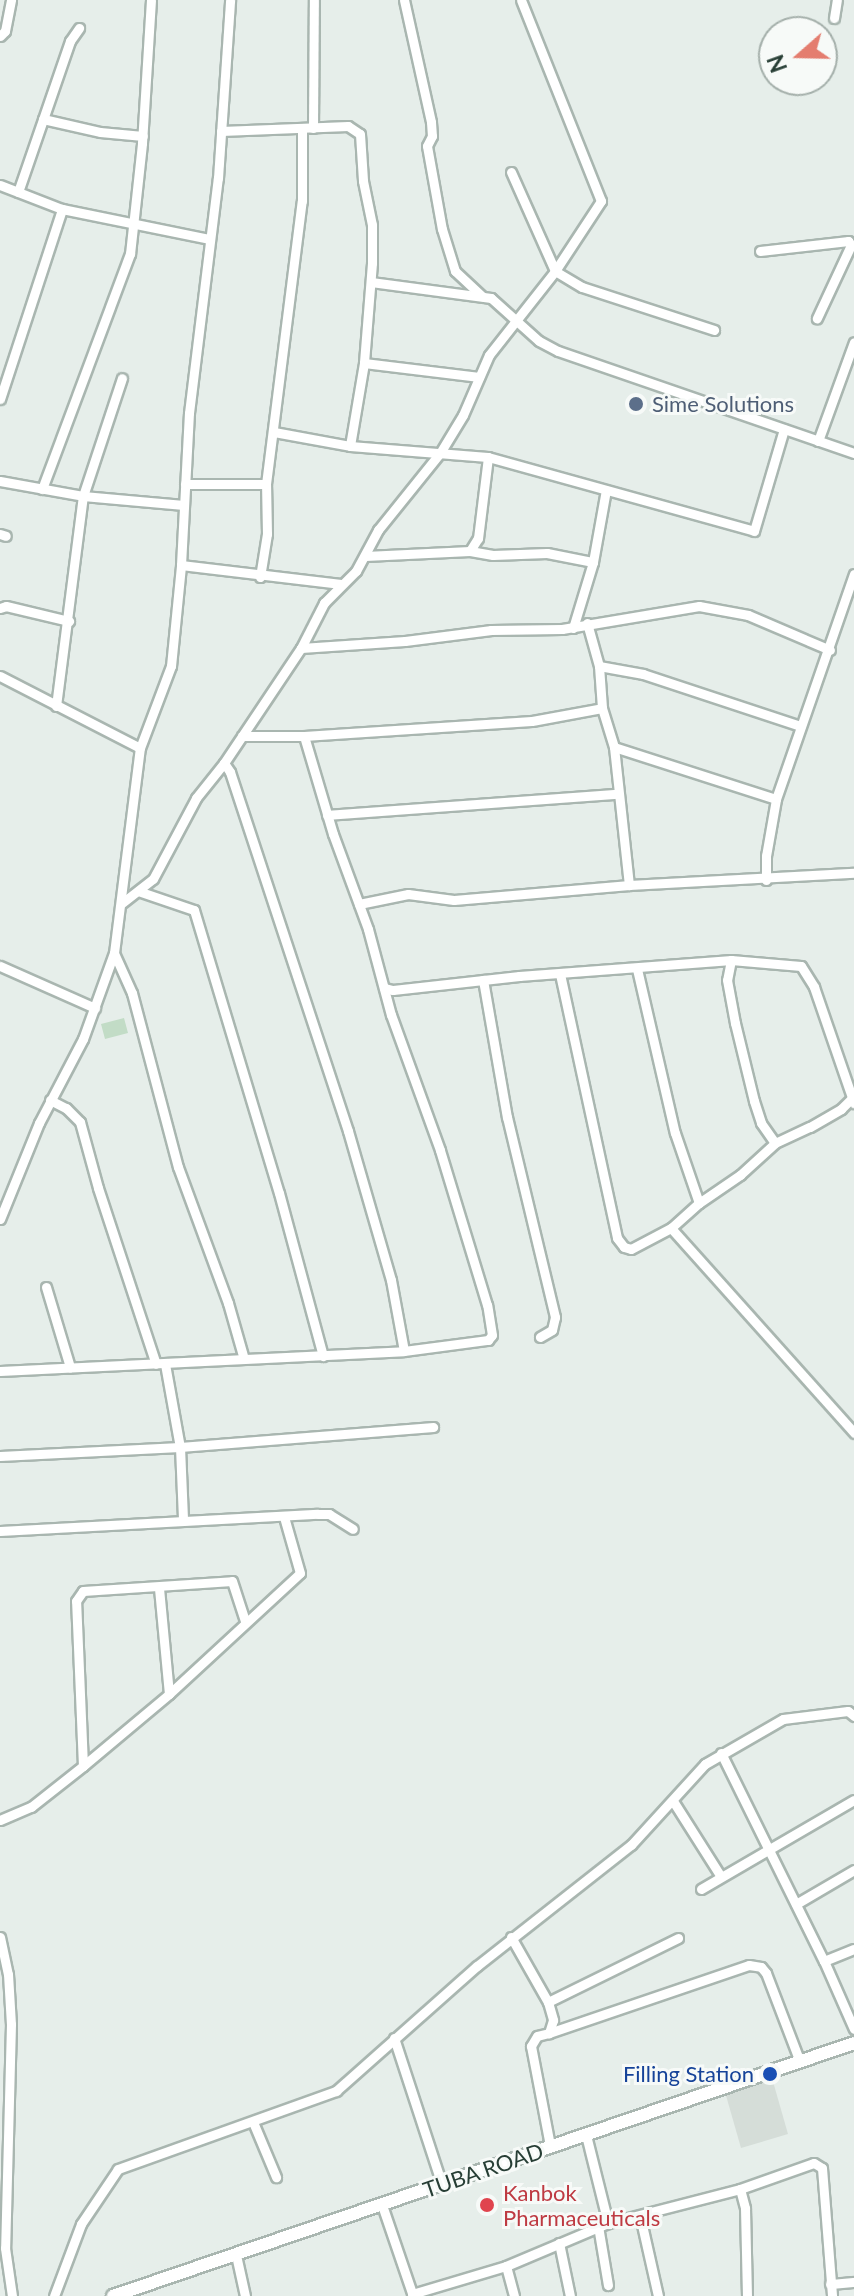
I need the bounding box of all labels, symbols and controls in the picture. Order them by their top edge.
north arrow [758,16,838,96]
text: N [761,51,792,76]
place label: Sime Solutions [652,391,794,417]
marker: Sime Solutions [627,395,645,413]
place label: Filling Station [623,2061,754,2087]
marker: Filling Station [761,2065,779,2083]
street label: TUBA ROAD [419,2137,547,2203]
place label: Kanbok Pharmaceuticals [503,2179,660,2230]
marker: Kanbok Pharmaceuticals [478,2196,496,2214]

